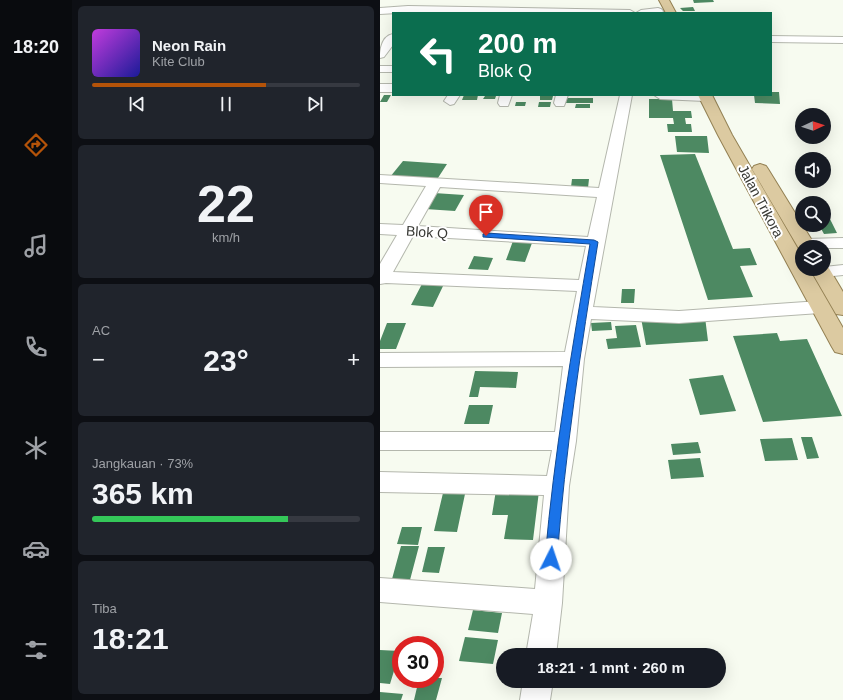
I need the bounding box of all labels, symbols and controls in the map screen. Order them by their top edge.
icon: left [412,28,464,80]
text: 200 m [478,28,557,59]
text: 18:20 [13,37,59,57]
text: Neon Rain [152,37,226,54]
text: Kite Club [152,54,205,69]
text: Blok Q [478,61,532,81]
icon: previous [126,93,148,115]
icon: pause [215,93,237,115]
icon: next [304,93,326,115]
north arrow [795,108,831,144]
map controls [795,108,831,276]
icon: directions [22,131,50,159]
button: sound [795,152,831,188]
street label: Jalan Trikora [735,162,787,240]
text: 22 [197,175,255,233]
pin [469,195,503,236]
button: search [795,196,831,232]
icon: arrive [475,201,497,223]
street label: Blok Q [405,223,449,241]
text: km/h [212,230,240,245]
icon: music [22,232,50,260]
button: layers [795,240,831,276]
text: AC [92,323,110,338]
icon: phone [22,333,50,361]
text: 23° [203,344,249,377]
text: − [92,347,105,372]
text: + [347,347,360,372]
icon: climate [22,434,50,462]
text: Jangkauan · 73% [92,456,193,471]
text: 365 km [92,477,194,510]
icon: car [22,535,50,563]
position arrow [530,538,572,580]
text: Tiba [92,601,117,616]
text: 18:21 [92,622,169,655]
icon: filters [22,636,50,664]
speed limit sign: 30 [392,636,444,688]
text: 18:21 · 1 mnt · 260 m [537,659,685,676]

